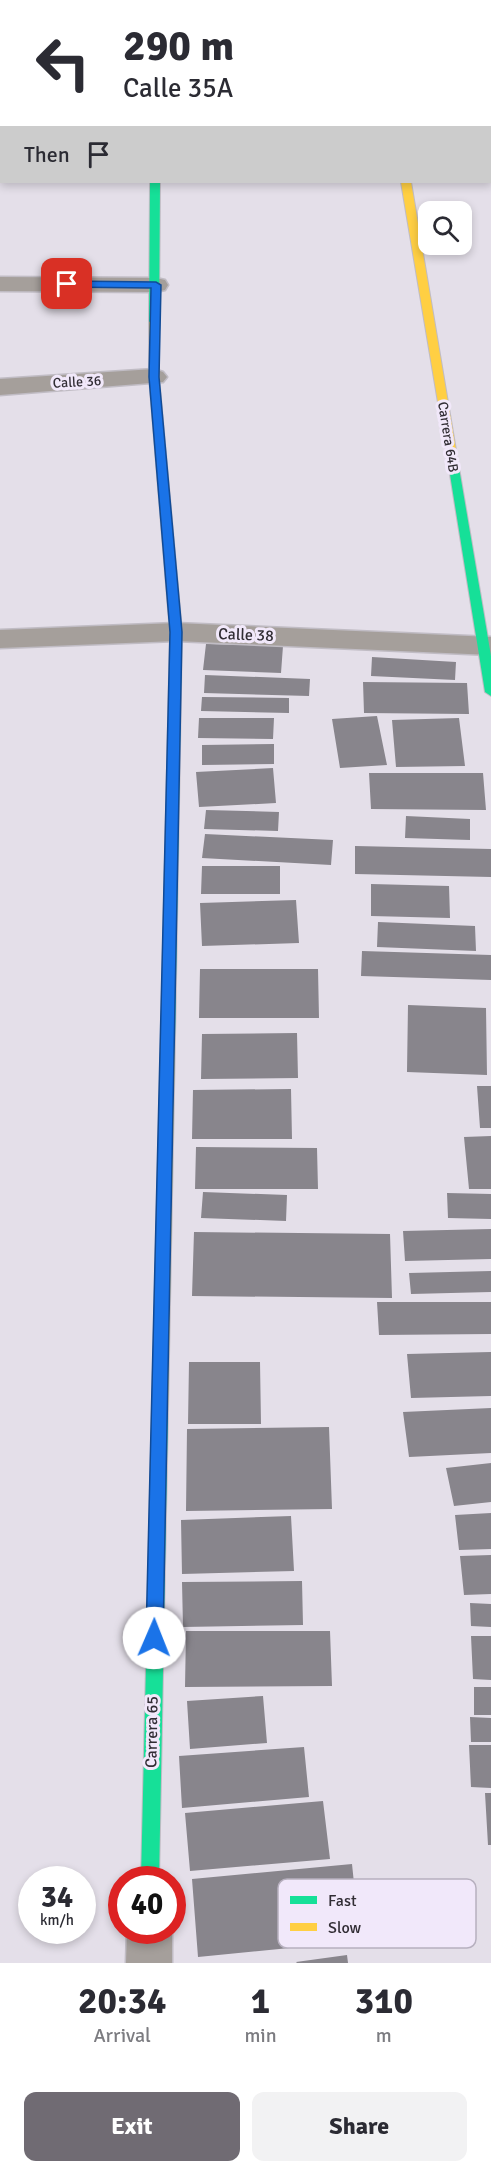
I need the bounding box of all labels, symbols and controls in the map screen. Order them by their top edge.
text: 290 m [123,21,234,72]
icon: left [24,24,102,102]
text: Calle 35A [123,72,233,105]
icon: arrive [82,138,115,171]
text: Then [24,141,70,168]
map controls [418,201,472,255]
button: search [418,201,472,255]
pin [41,258,92,309]
icon: arrive [50,267,83,300]
street label: Calle 36 [52,372,102,392]
street label: Carrera 64B [434,400,462,474]
street label: Calle 38 [218,624,274,646]
position arrow [122,1606,186,1670]
street label: Carrera 65 [141,1696,163,1768]
speed limit sign: 40 [108,1866,186,1944]
text: 34 [41,1879,73,1916]
legend [278,1879,476,1948]
text: Fast [328,1891,357,1911]
text: km/h [40,1911,74,1929]
text: Slow [328,1918,362,1938]
text: 20:34 [78,1979,166,2024]
text: 1 [251,1979,270,2024]
text: 310 [355,1979,413,2024]
text: Arrival [93,2023,151,2048]
text: min [244,2023,277,2048]
text: m [376,2023,392,2048]
button: Exit [24,2092,240,2161]
button: Share [252,2092,467,2161]

